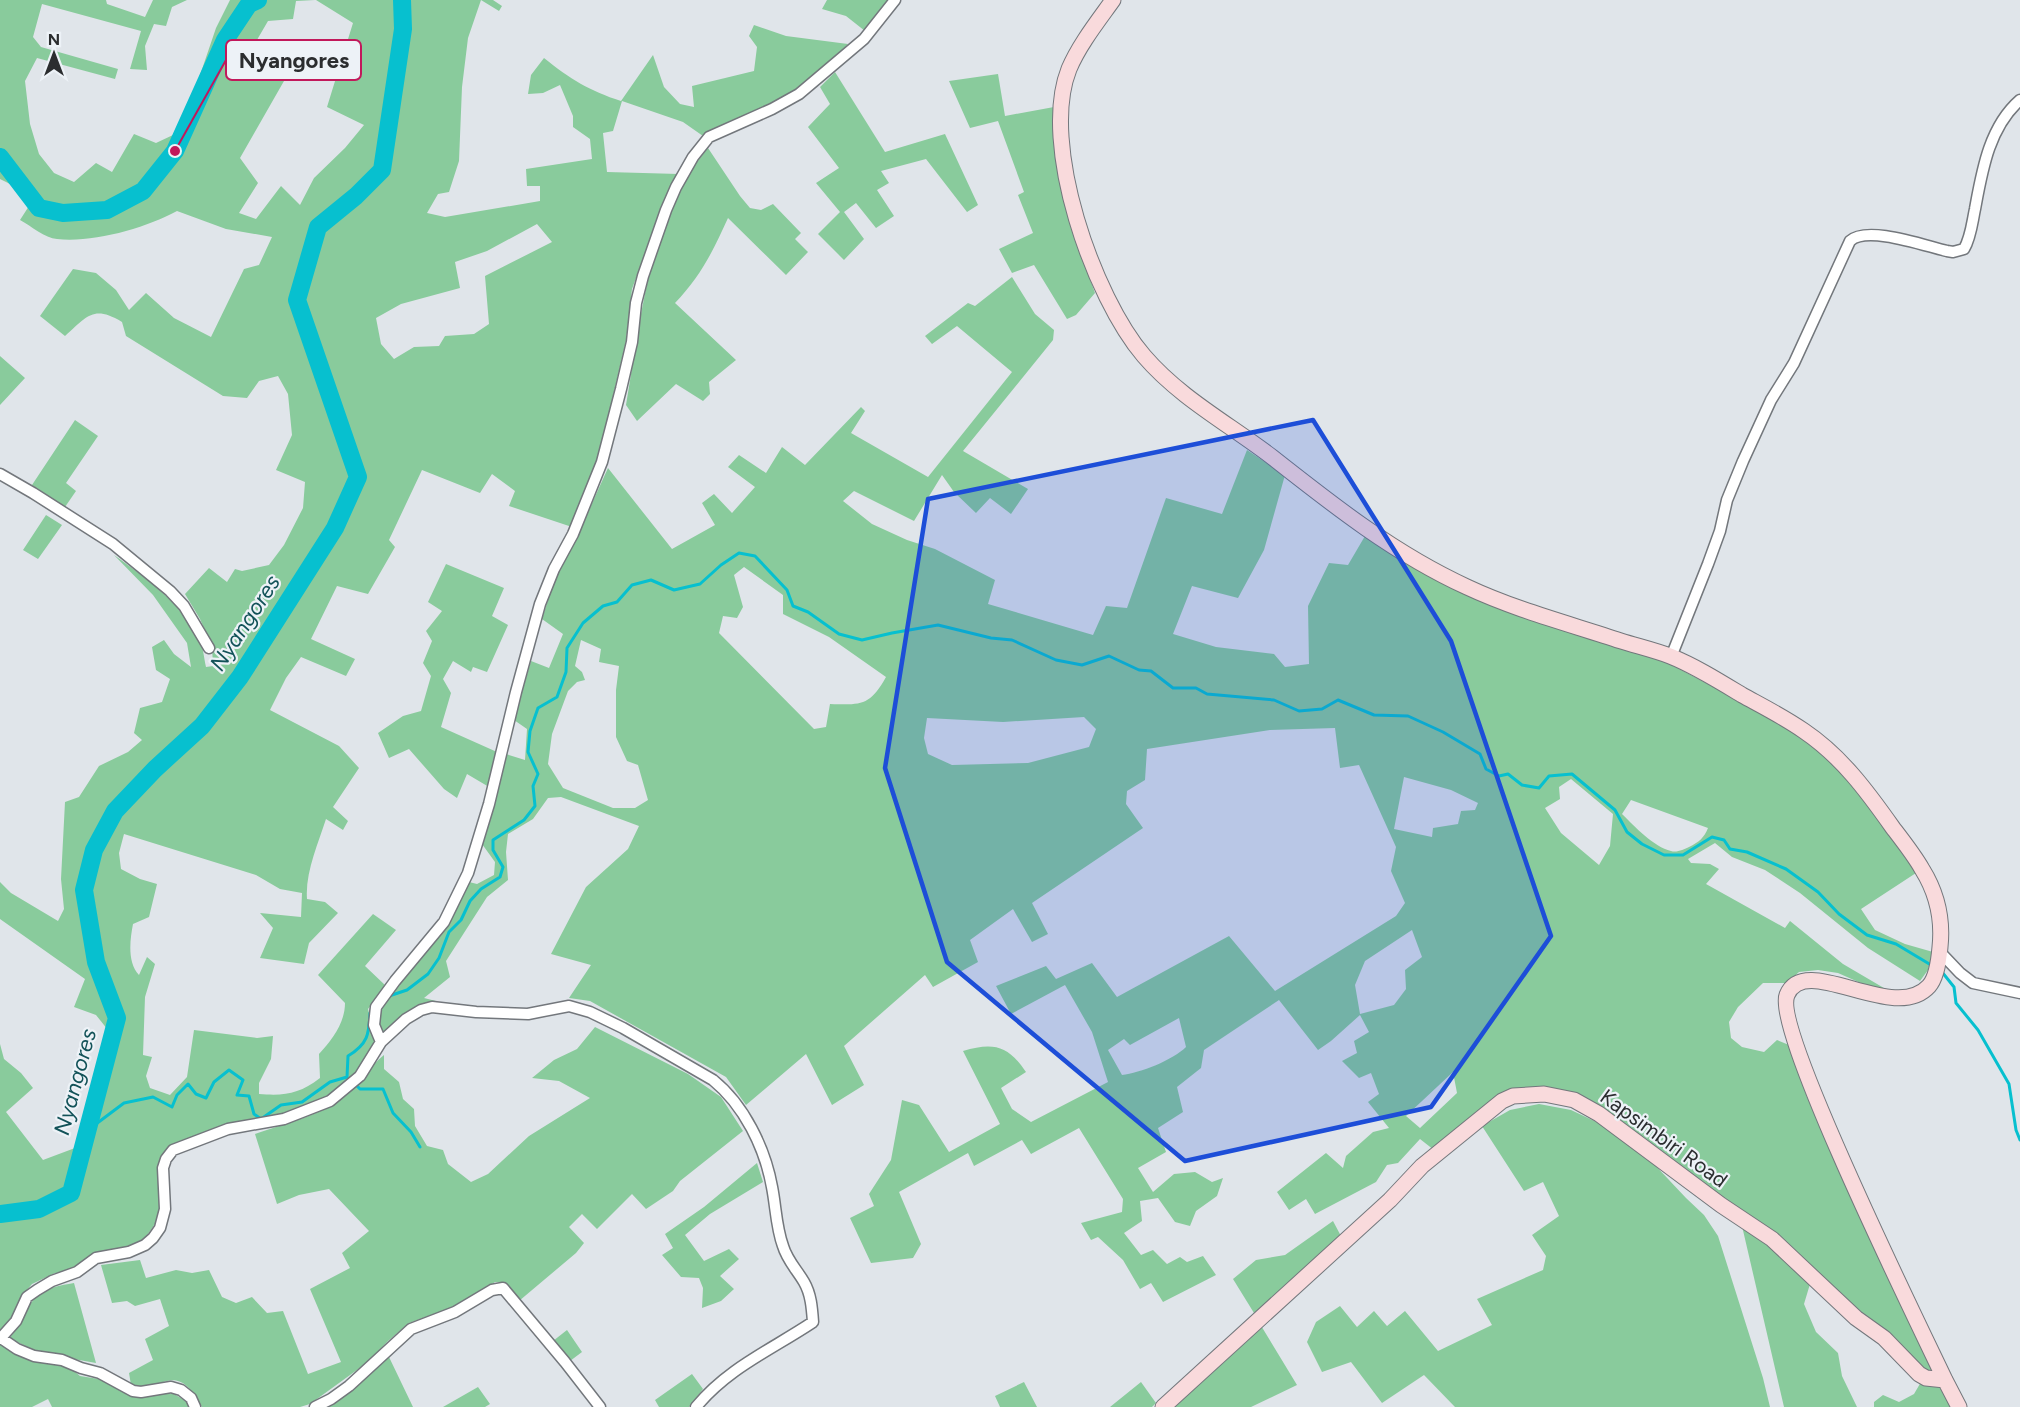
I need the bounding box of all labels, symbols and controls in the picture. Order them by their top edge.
north arrow [24,24,84,84]
text: N [48,30,60,49]
callout: Nyangores [226,40,361,80]
text: Nyangores [239,47,349,74]
water label: Nyangores [204,570,286,676]
water label: Nyangores [48,1026,102,1138]
street label: Kapsimbiri Road [1596,1084,1732,1192]

